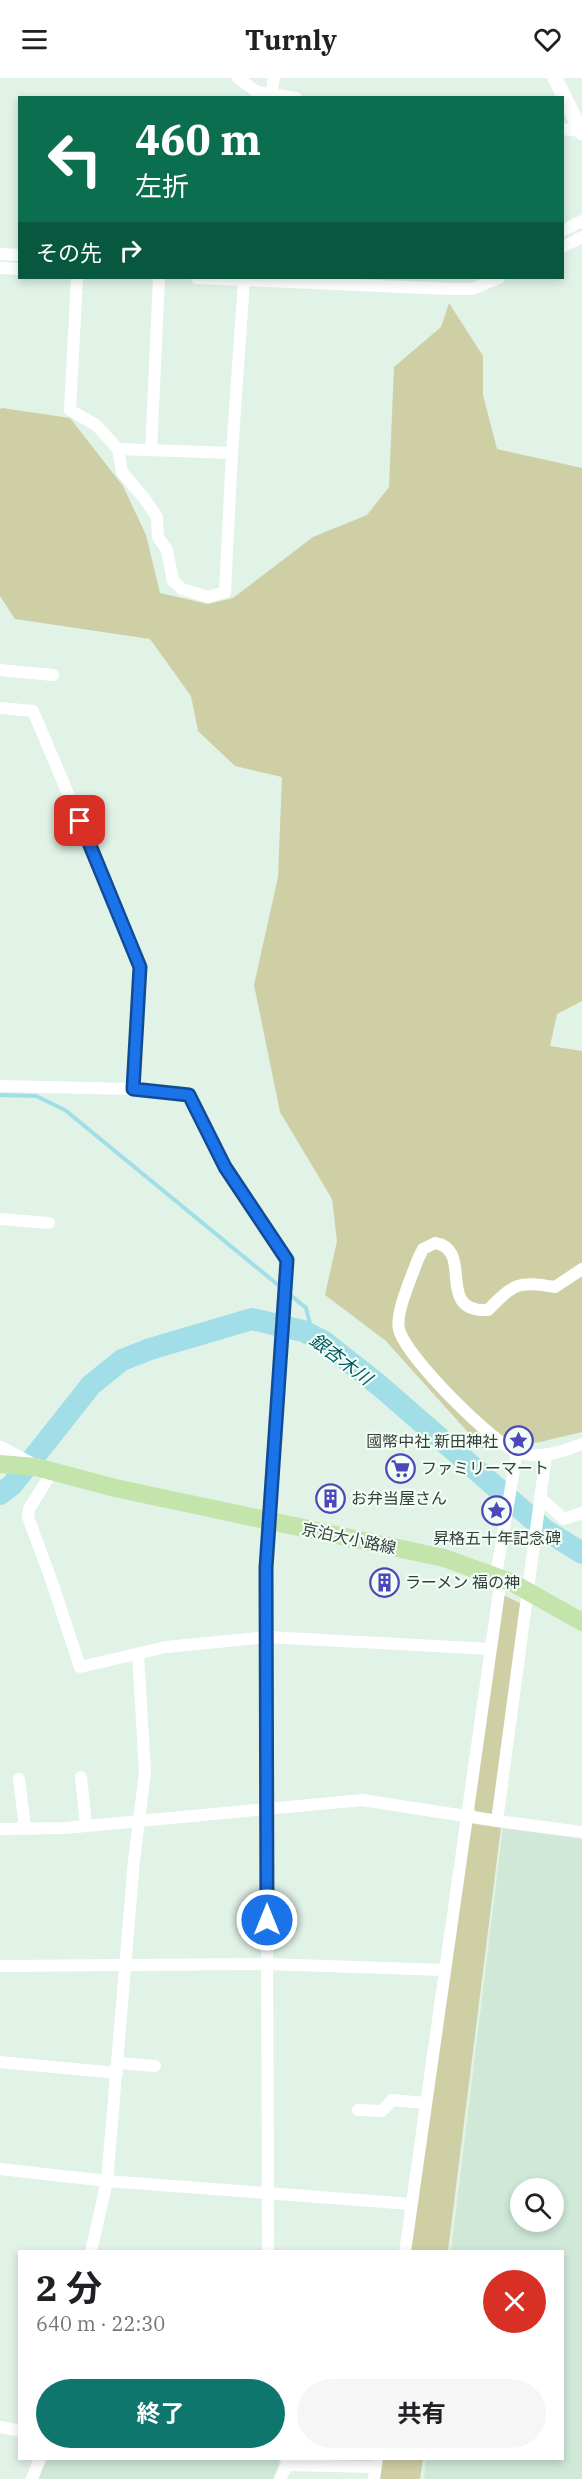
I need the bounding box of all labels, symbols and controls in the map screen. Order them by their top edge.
text: Turnly [245,22,337,57]
icon: menu [18,23,51,56]
icon: heart [531,23,564,56]
text: 460 m [135,112,261,167]
icon: left [36,120,114,198]
text: 左折 [135,168,189,203]
icon: right [114,234,147,267]
text: その先 [36,238,102,267]
pin [54,795,105,846]
icon: arrive [63,804,96,837]
water label: 銀杏木川 [305,1328,378,1391]
place icon: 國幣中社 新田神社 [503,1425,535,1457]
place label: 國幣中社 新田神社 [366,1431,498,1451]
supermarket icon: ファミリーマート [384,1452,416,1484]
place label: ファミリーマート [421,1458,549,1478]
building icon: お弁当屋さん [314,1482,346,1514]
place label: お弁当屋さん [351,1488,447,1508]
place icon: 昇格五十年記念碑 [481,1494,513,1526]
street label: 京泊大小路線 [300,1518,398,1558]
place label: 昇格五十年記念碑 [433,1528,561,1548]
building icon: ラーメン 福の神 [368,1566,400,1598]
place label: ラーメン 福の神 [405,1572,520,1592]
position arrow [235,1888,299,1952]
map controls [510,2178,564,2232]
button: search [510,2178,564,2232]
text: 2 分 [36,2264,102,2311]
button: close [483,2270,546,2333]
text: 640 m · 22:30 [36,2310,165,2337]
button: 終了 [36,2379,285,2448]
button: 共有 [297,2379,546,2448]

